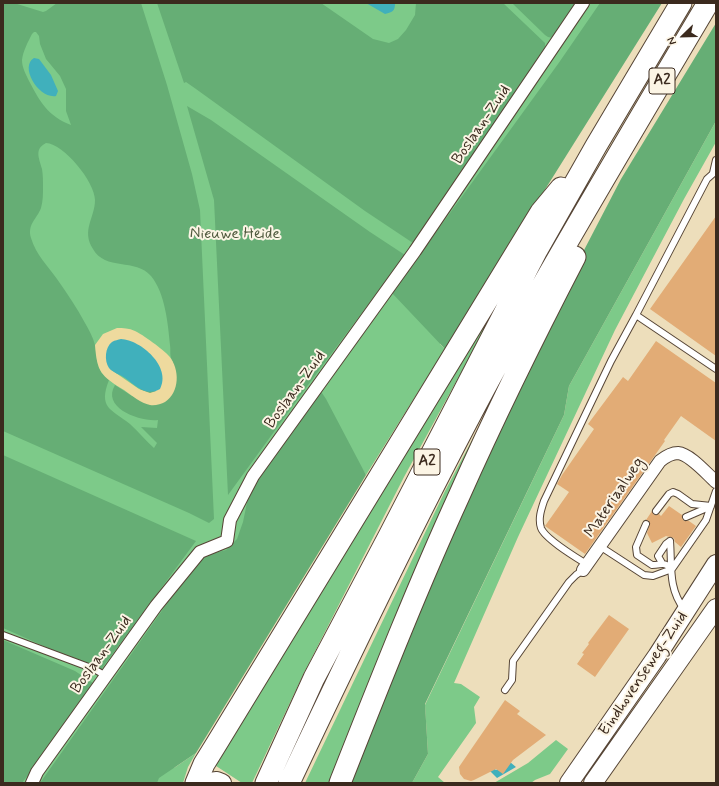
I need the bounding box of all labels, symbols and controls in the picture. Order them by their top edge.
north arrow [663,16,703,56]
text: N [664,35,680,47]
road number: A2 [649,68,675,94]
street label: Boslaan-Zuid [448,82,516,168]
park label: Nieuwe Heide [190,225,280,245]
street label: Boslaan-Zuid [261,347,331,433]
road number: A2 [414,449,440,475]
street label: Materiaalweg [581,454,649,542]
street label: Eindhovenseweg-Zuid [595,608,693,740]
street label: Boslaan-Zuid [67,612,137,698]

